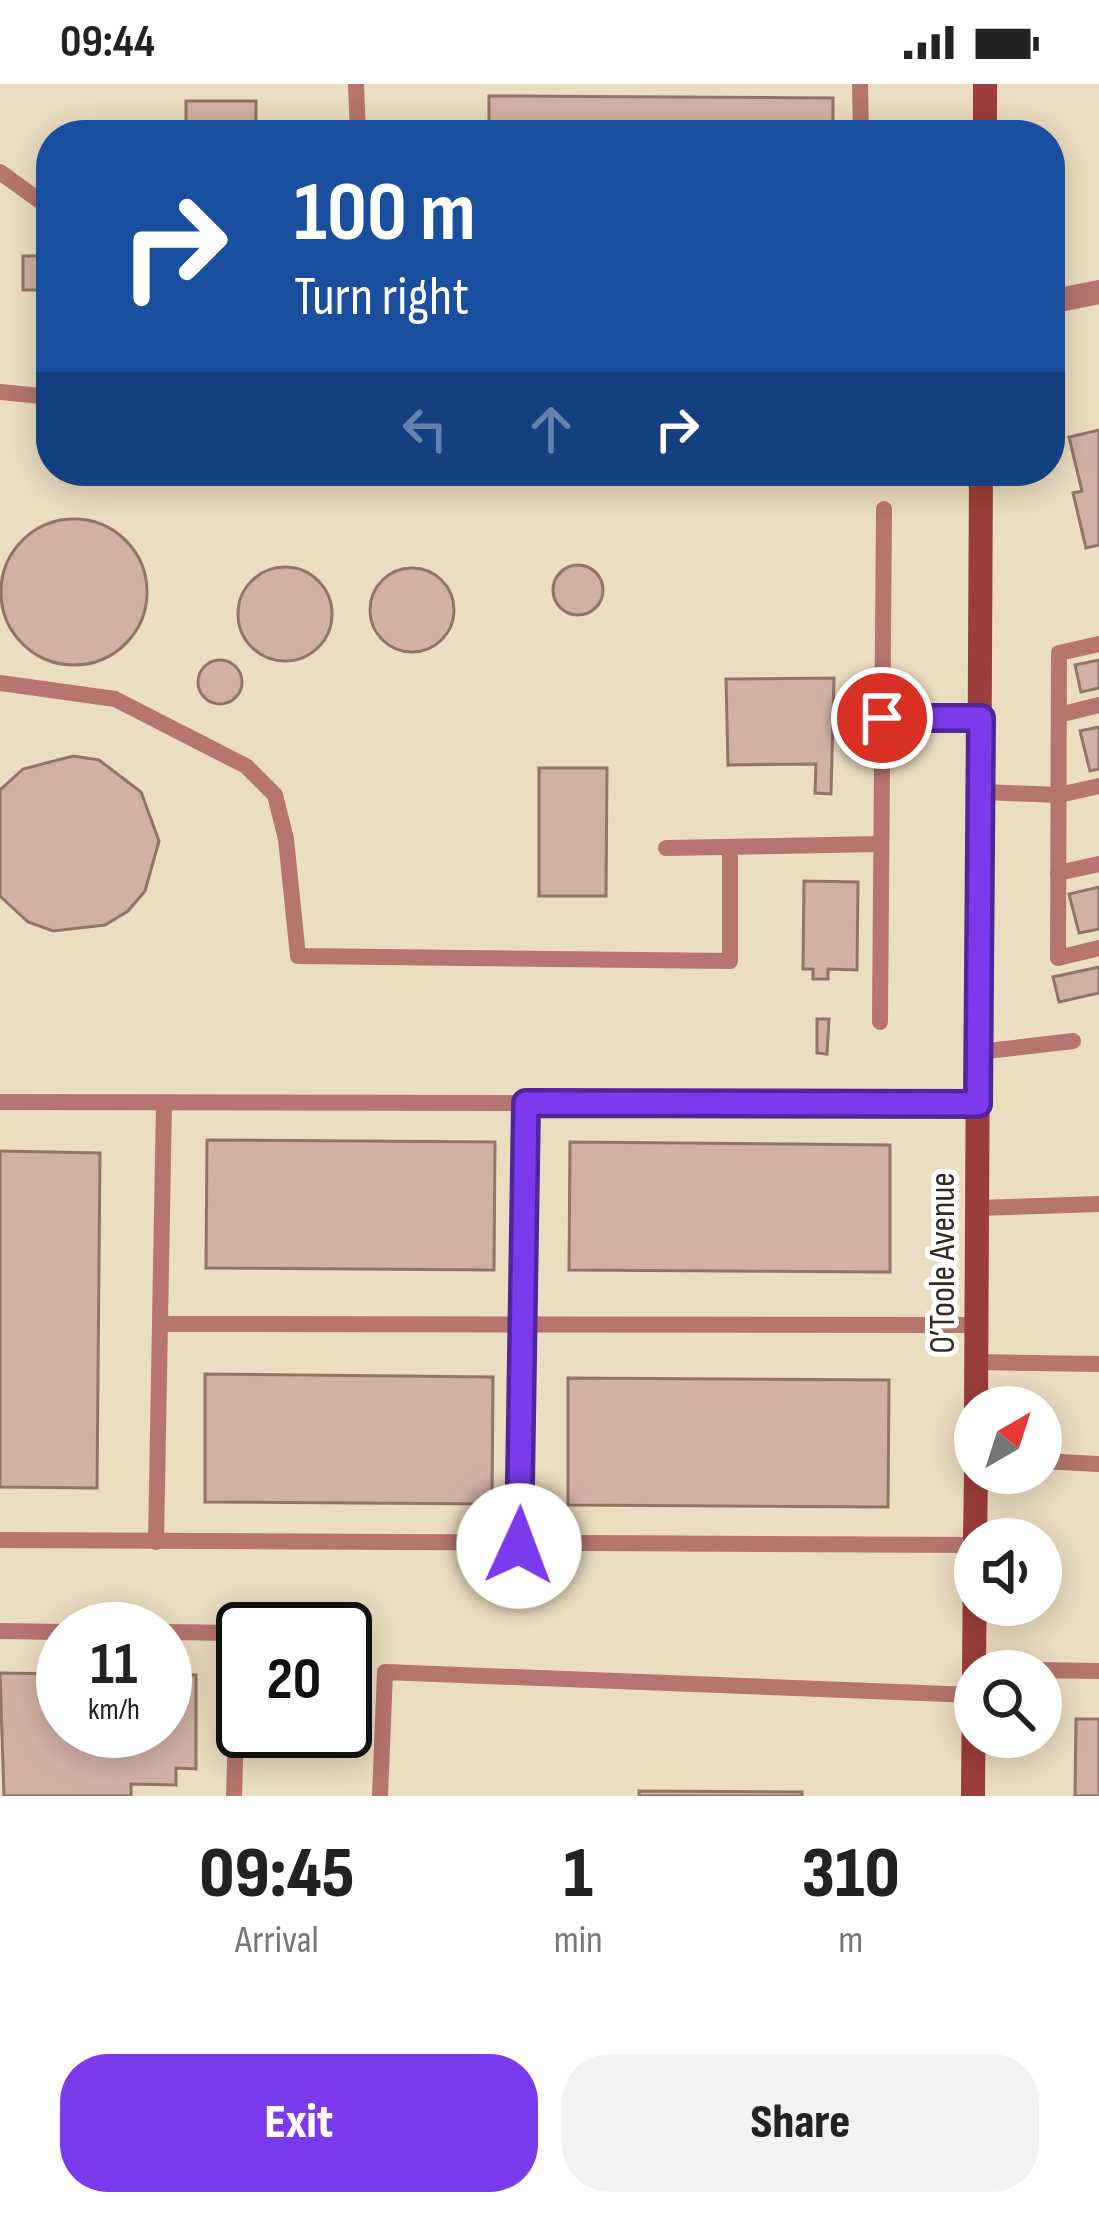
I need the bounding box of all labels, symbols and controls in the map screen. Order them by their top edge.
text: 09:44 [60,15,155,70]
text: 100 m [294,163,476,264]
icon: right [96,168,252,324]
text: Turn right [294,265,469,330]
icon: left [392,396,458,462]
icon: ahead [518,396,584,462]
icon: right [644,396,710,462]
pin [831,667,933,769]
icon: arrive [849,685,915,751]
street label: O’Toole Avenue [922,1172,965,1354]
north arrow [954,1386,1062,1494]
map controls [954,1386,1062,1758]
position arrow [456,1483,582,1609]
button: sound [954,1518,1062,1626]
speed limit sign: 20 [216,1602,372,1758]
text: 11 [90,1629,138,1701]
button: search [954,1650,1062,1758]
text: km/h [88,1692,140,1728]
text: 09:45 [199,1831,355,1918]
text: 1 [563,1831,593,1918]
text: 310 [802,1831,900,1918]
text: Arrival [235,1917,319,1964]
text: min [554,1917,603,1964]
text: m [838,1917,863,1964]
button: Exit [60,2054,538,2192]
button: Share [562,2054,1039,2192]

